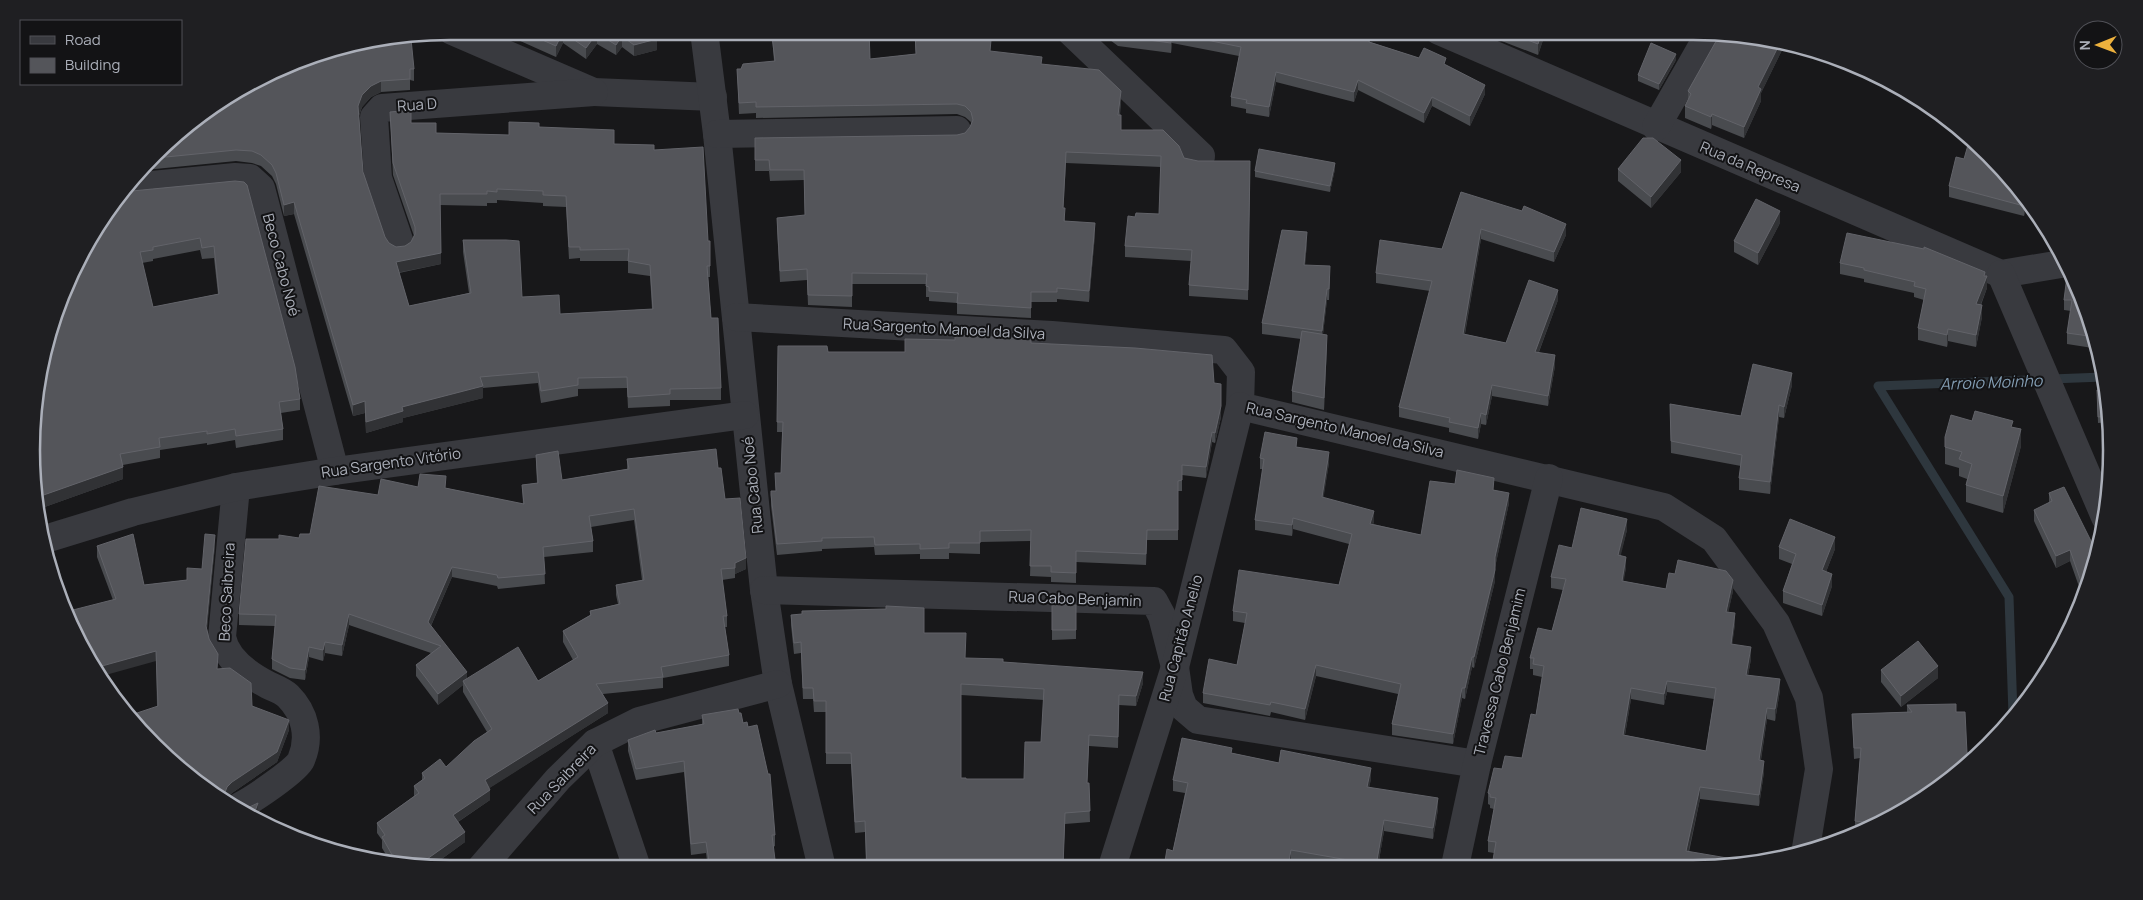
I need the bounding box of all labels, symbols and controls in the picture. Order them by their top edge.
legend [20,20,182,85]
north arrow [2073,20,2123,70]
text: Road [65,29,101,50]
text: N [2075,40,2094,50]
text: Building [65,54,120,75]
street label: Rua D [396,93,438,116]
street label: Rua da Represa [1697,136,1804,197]
street label: Beco Cabo Noé [258,211,305,319]
street label: Rua Sargento Manoel da Silva [843,313,1046,344]
water label: Arroio Moinho [1939,369,2044,395]
street label: Rua Sargento Manoel da Silva [1244,397,1446,462]
street label: Rua Cabo Noé [737,435,768,535]
street label: Rua Sargento Vitório [320,442,462,483]
street label: Beco Saibreira [213,542,240,642]
street label: Rua Capitão Anelio [1154,572,1208,704]
street label: Rua Cabo Benjamin [1008,586,1142,611]
street label: Travessa Cabo Benjamim [1469,586,1531,758]
street label: Rua Saibreira [523,739,601,819]

